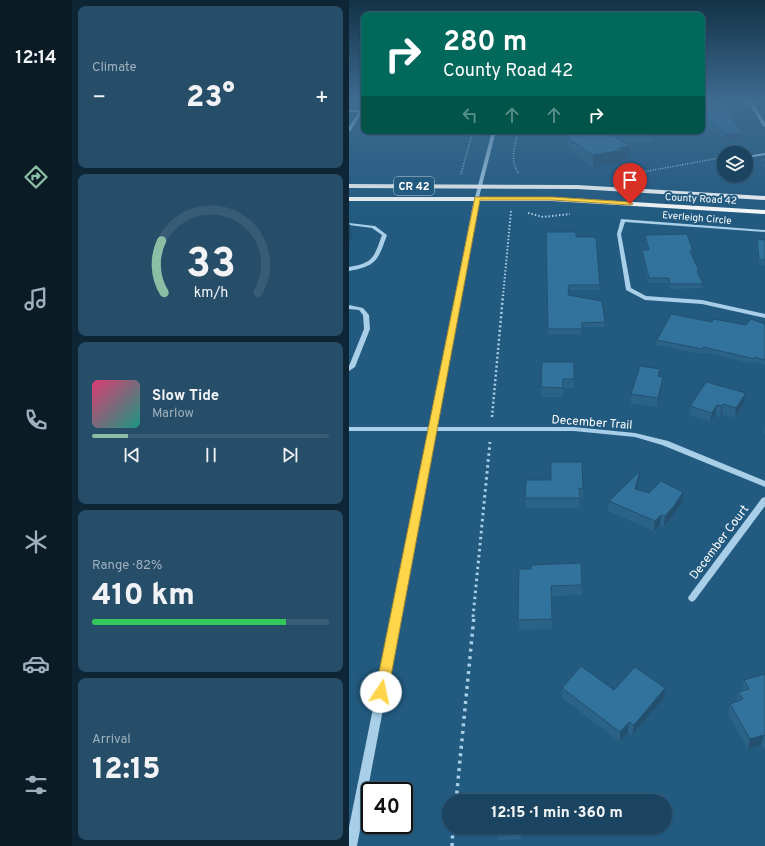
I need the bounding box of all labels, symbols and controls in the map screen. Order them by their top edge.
text: 280 m [443,25,527,61]
icon: right [377,28,429,80]
text: 12:14 [15,47,57,70]
text: Climate [92,60,137,76]
text: County Road 42 [443,60,573,83]
text: 23° [186,80,235,117]
text: − [92,85,106,112]
text: + [315,85,329,112]
icon: left [459,104,481,126]
icon: ahead [501,104,523,126]
icon: ahead [543,104,565,126]
icon: right [585,104,607,126]
map controls [717,146,753,182]
button: layers [717,146,753,182]
icon: directions [22,163,50,191]
pin [613,163,647,204]
icon: arrive [619,169,641,191]
road number: CR 42 [394,177,434,195]
street label: County Road 42 [664,191,737,208]
street label: Everleigh Circle [662,209,732,228]
text: 33 [186,239,235,292]
text: km/h [193,284,228,302]
icon: music [22,285,50,313]
text: Slow Tide [152,387,219,406]
icon: phone [22,406,50,434]
text: Marlow [152,406,194,422]
street label: December Trail [551,412,633,434]
icon: previous [121,444,143,466]
icon: pause [200,444,222,466]
icon: next [279,444,301,466]
street label: December Court [687,502,753,583]
icon: climate [22,528,50,556]
text: Range · 82% [92,558,162,574]
text: 410 km [92,578,195,615]
icon: car [22,650,50,678]
position arrow [360,671,402,713]
text: Arrival [92,732,131,748]
text: 12:15 [92,752,161,789]
icon: filters [22,771,50,799]
speed limit sign: 40 [361,782,413,834]
text: 12:15 · 1 min · 360 m [491,804,623,823]

